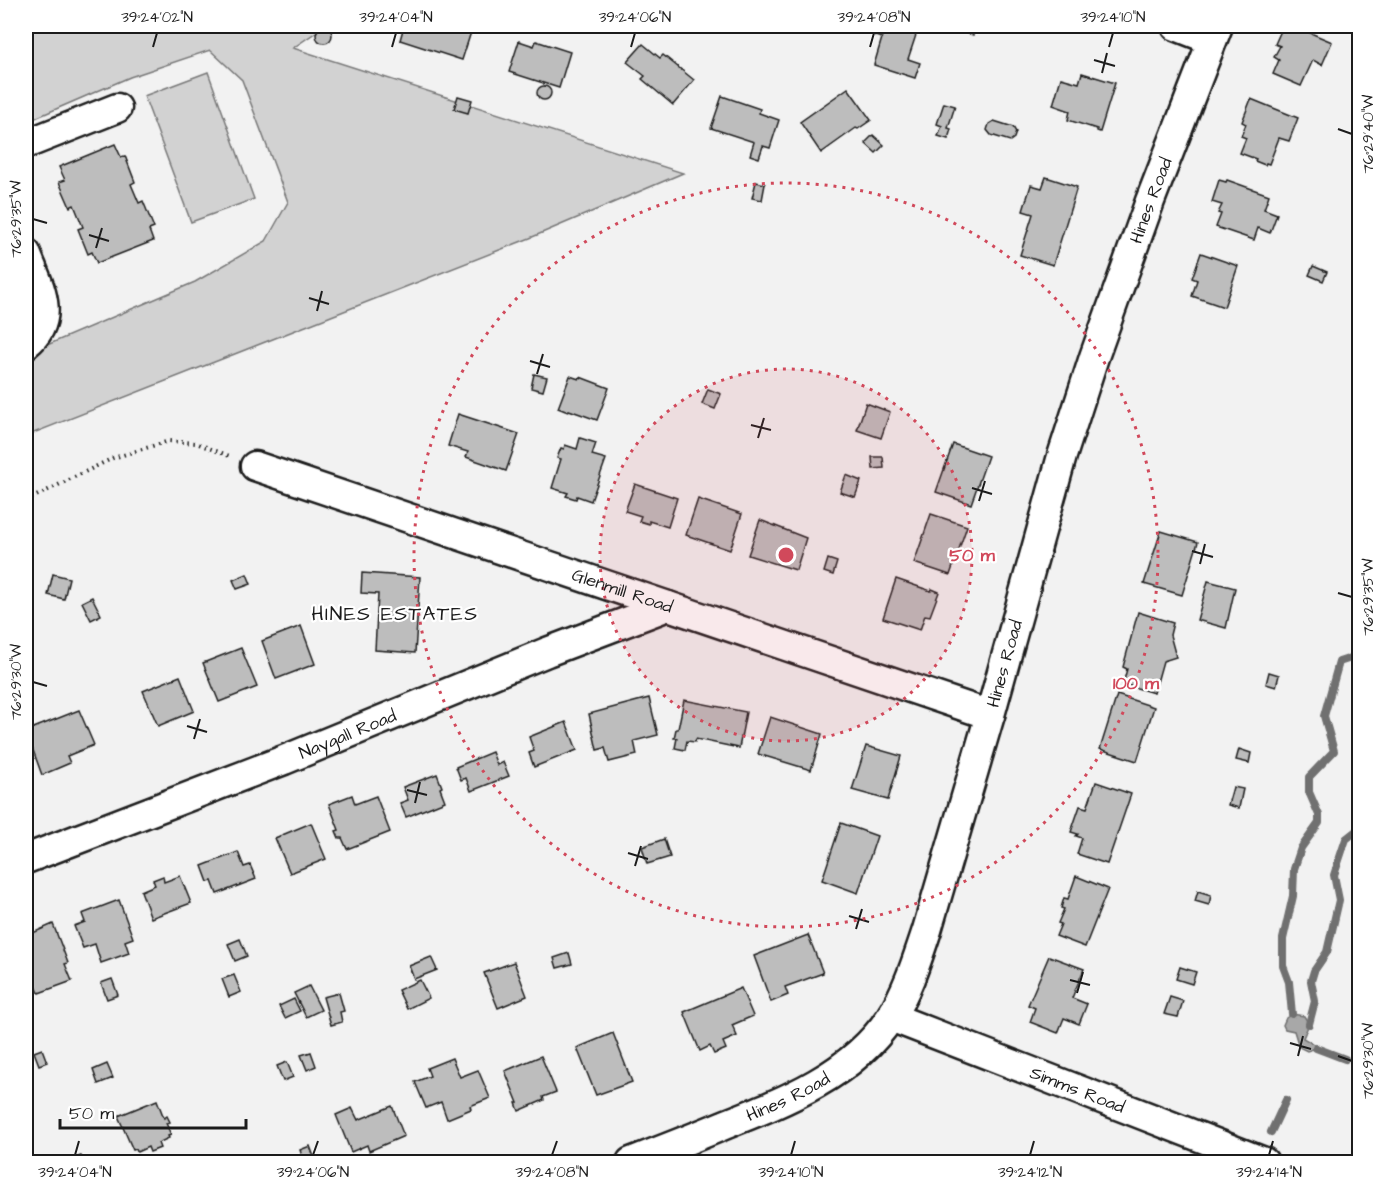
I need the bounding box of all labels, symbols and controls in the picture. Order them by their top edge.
text: 39°24'02"N [121,7,193,28]
text: 39°24'04"N [359,7,433,28]
text: 39°24'06"N [599,7,671,28]
text: 39°24'08"N [838,7,910,28]
text: 39°24'10"N [1080,7,1146,28]
text: 76°29'40"W [1358,95,1379,173]
street label: Hines Road [1124,154,1179,247]
text: 76°29'35"W [6,180,27,258]
text: 50 m [949,543,996,568]
centre of rings [776,545,796,565]
text: 76°29'35"W [1358,558,1379,636]
street label: Glenmill Road [569,562,676,620]
district label: HINES ESTATES [312,600,478,628]
street label: Hines Road [981,617,1029,710]
text: 76°29'30"W [6,644,27,720]
text: 100 m [1113,671,1160,696]
street label: Naygall Road [295,703,400,766]
text: 76°29'30"W [1358,1023,1379,1099]
street label: Simms Road [1026,1060,1128,1120]
street label: Hines Road [742,1066,835,1128]
scale bar [60,1092,246,1130]
text: 50 m [69,1101,114,1126]
text: 39°24'04"N [38,1162,112,1183]
text: 39°24'06"N [277,1162,349,1183]
text: 39°24'08"N [516,1162,588,1183]
text: 39°24'10"N [758,1162,824,1183]
text: 39°24'12"N [998,1162,1062,1183]
text: 39°24'14"N [1236,1162,1302,1183]

